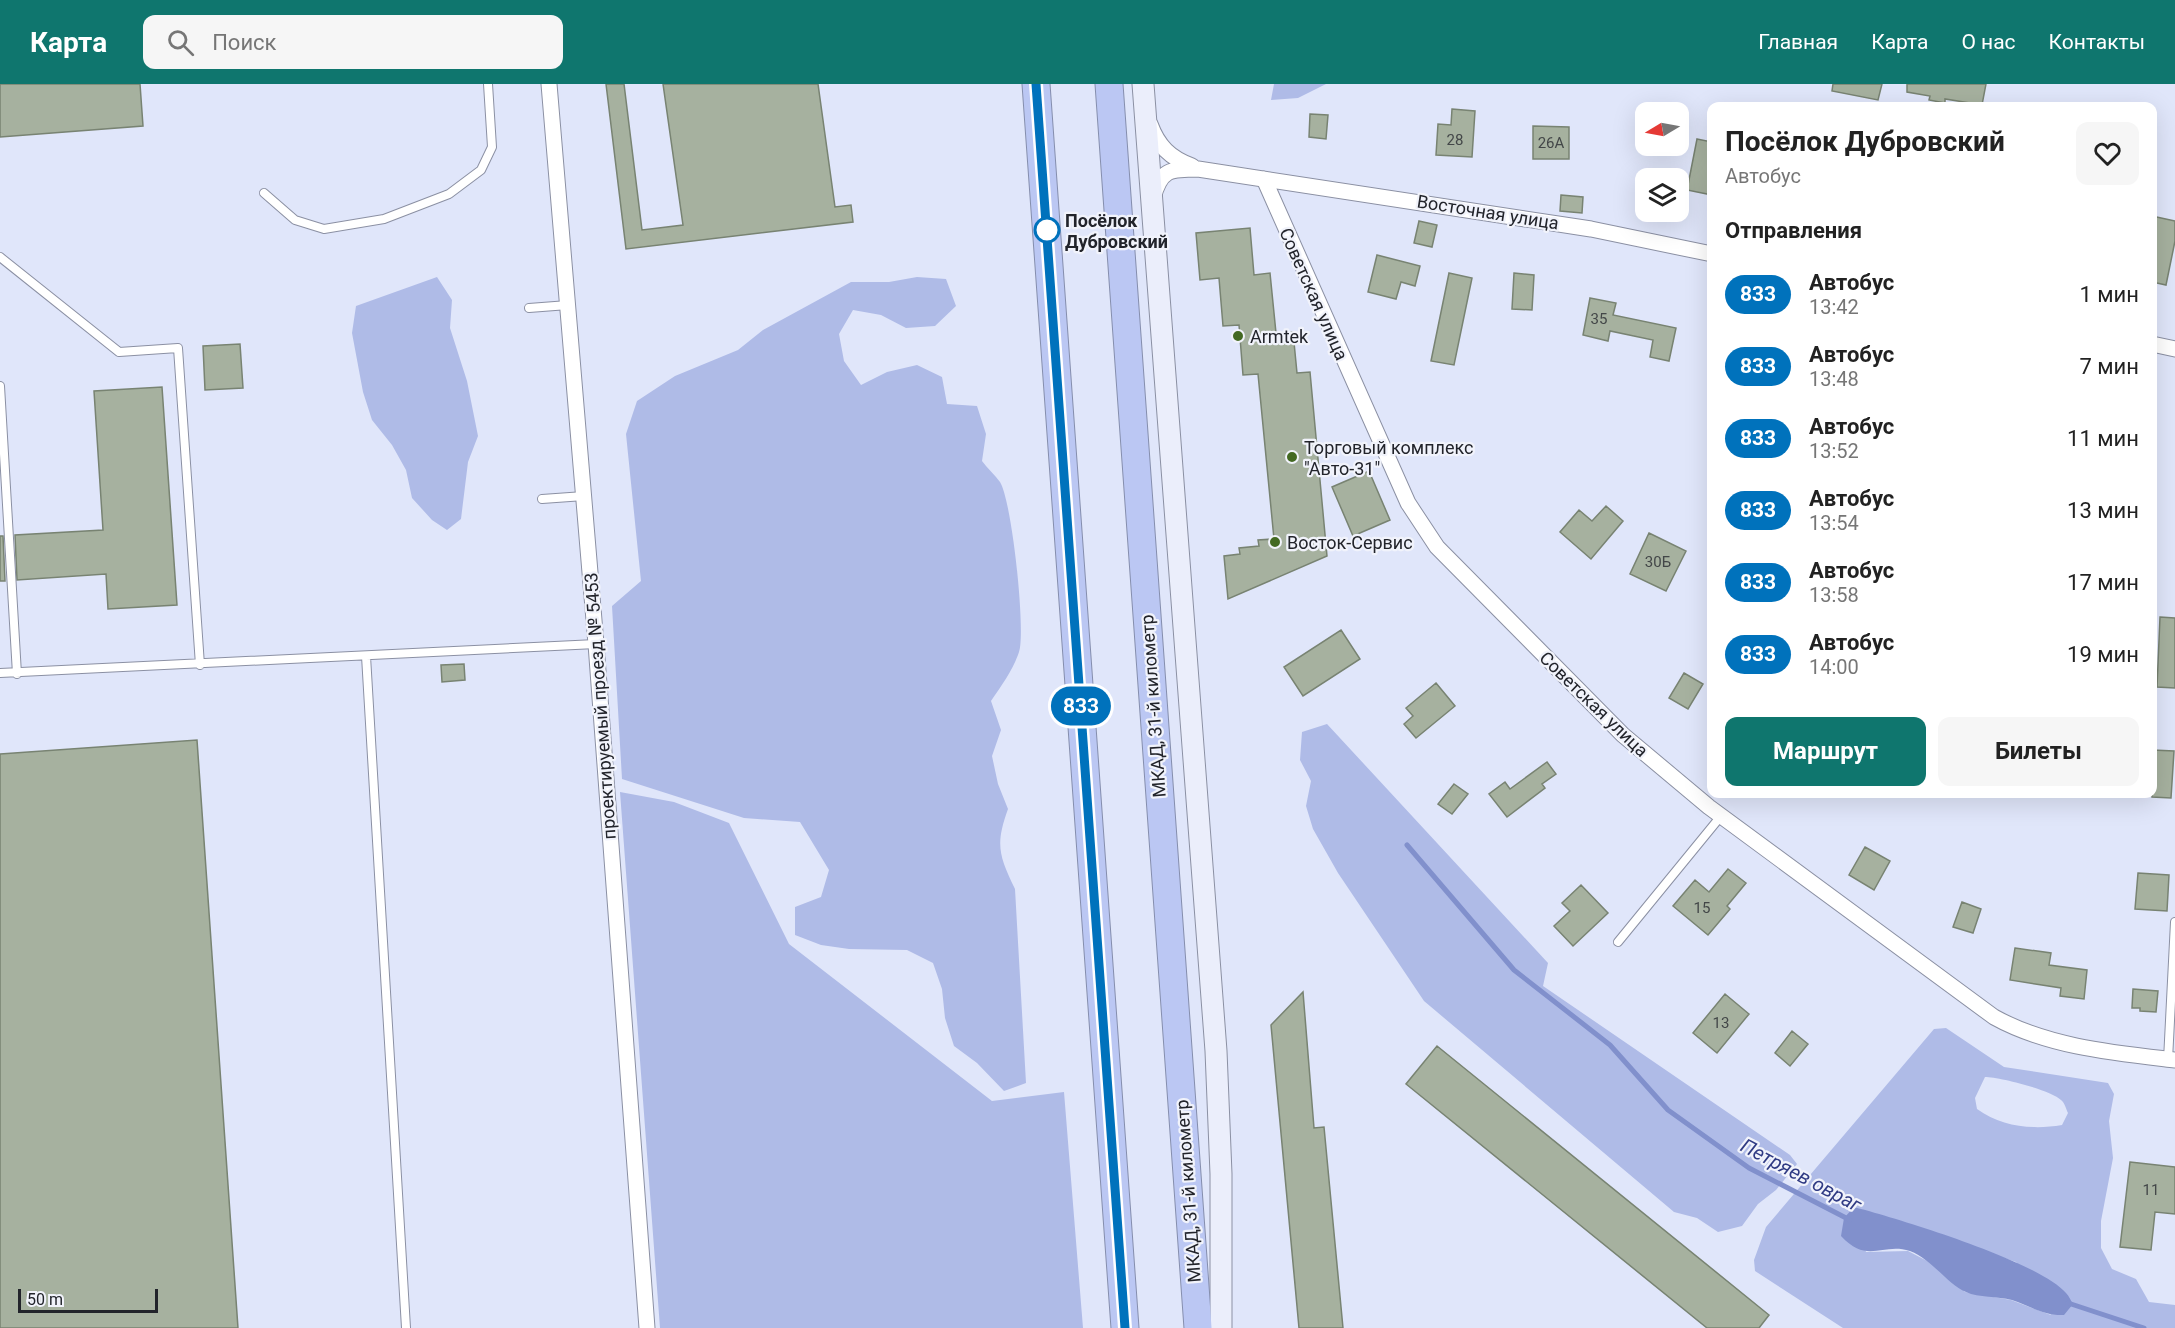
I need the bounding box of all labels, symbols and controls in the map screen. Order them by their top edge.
search box [143,15,563,69]
text: Карта [30,26,107,59]
icon: search [164,26,197,59]
text: Поиск [212,30,277,55]
text: Главная [1758,30,1838,54]
text: Карта [1871,30,1928,54]
text: О нас [1961,30,2016,54]
text: Контакты [2049,30,2145,54]
north arrow [1635,102,1689,156]
map controls [1635,102,1689,222]
button: heart [2076,122,2139,185]
text: Посёлок Дубровский [1725,125,2005,158]
house number: 28 [1447,131,1463,149]
house number: 26А [1538,134,1565,152]
text: Автобус [1725,164,1801,188]
button: layers [1635,168,1689,222]
street label: Восточная улица [1416,190,1560,234]
place label: Посёлок Дубровский [1065,210,1168,252]
marker: Посёлок Дубровский [1034,217,1060,243]
text: Отправления [1725,218,1862,243]
street label: Советская улица [1275,225,1353,363]
text: Автобус [1809,270,1894,295]
text: 833 [1740,282,1776,306]
text: 1 мин [2079,282,2139,307]
text: 13:42 [1809,295,1859,319]
house number: 35 [1591,310,1607,328]
place label: Armtek [1250,326,1309,347]
marker: Armtek [1231,329,1245,343]
text: Автобус [1809,342,1894,367]
text: 833 [1740,354,1776,378]
text: 7 мин [2079,354,2139,379]
text: 13:48 [1809,367,1859,391]
text: Автобус [1809,414,1894,439]
text: 833 [1740,426,1776,450]
text: 11 мин [2067,426,2139,451]
place label: Торговый комплекс "Авто-31" [1304,437,1474,479]
text: 13:52 [1809,439,1859,463]
marker: Торговый комплекс "Авто-31" [1285,450,1299,464]
text: Автобус [1809,486,1894,511]
text: 833 [1740,498,1776,522]
text: 13 мин [2067,498,2139,523]
text: 13:54 [1809,511,1859,535]
place label: Восток-Сервис [1287,532,1413,553]
marker: Восток-Сервис [1268,535,1282,549]
house number: 30Б [1645,553,1671,571]
text: Автобус [1809,558,1894,583]
text: 833 [1740,570,1776,594]
text: 17 мин [2067,570,2139,595]
street label: проектируемый проезд № 5453 [580,572,620,840]
text: 13:58 [1809,583,1859,607]
street label: МКАД, 31-й километр [1136,614,1170,798]
text: Автобус [1809,630,1894,655]
text: 833 [1740,642,1776,666]
text: 19 мин [2067,642,2139,667]
street label: Советская улица [1535,647,1653,761]
text: 14:00 [1809,655,1859,679]
line badge: 833 [1046,686,1116,726]
text: 833 [1063,694,1099,718]
button: Маршрут [1725,717,1926,786]
button: Билеты [1938,717,2139,786]
house number: 15 [1694,899,1710,917]
house number: 13 [1713,1014,1729,1032]
street label: МКАД, 31-й километр [1171,1099,1205,1283]
water label: Петряев овраг [1737,1133,1866,1217]
house number: 11 [2143,1181,2159,1199]
scale bar [18,1286,158,1314]
text: 50 m [27,1290,63,1309]

